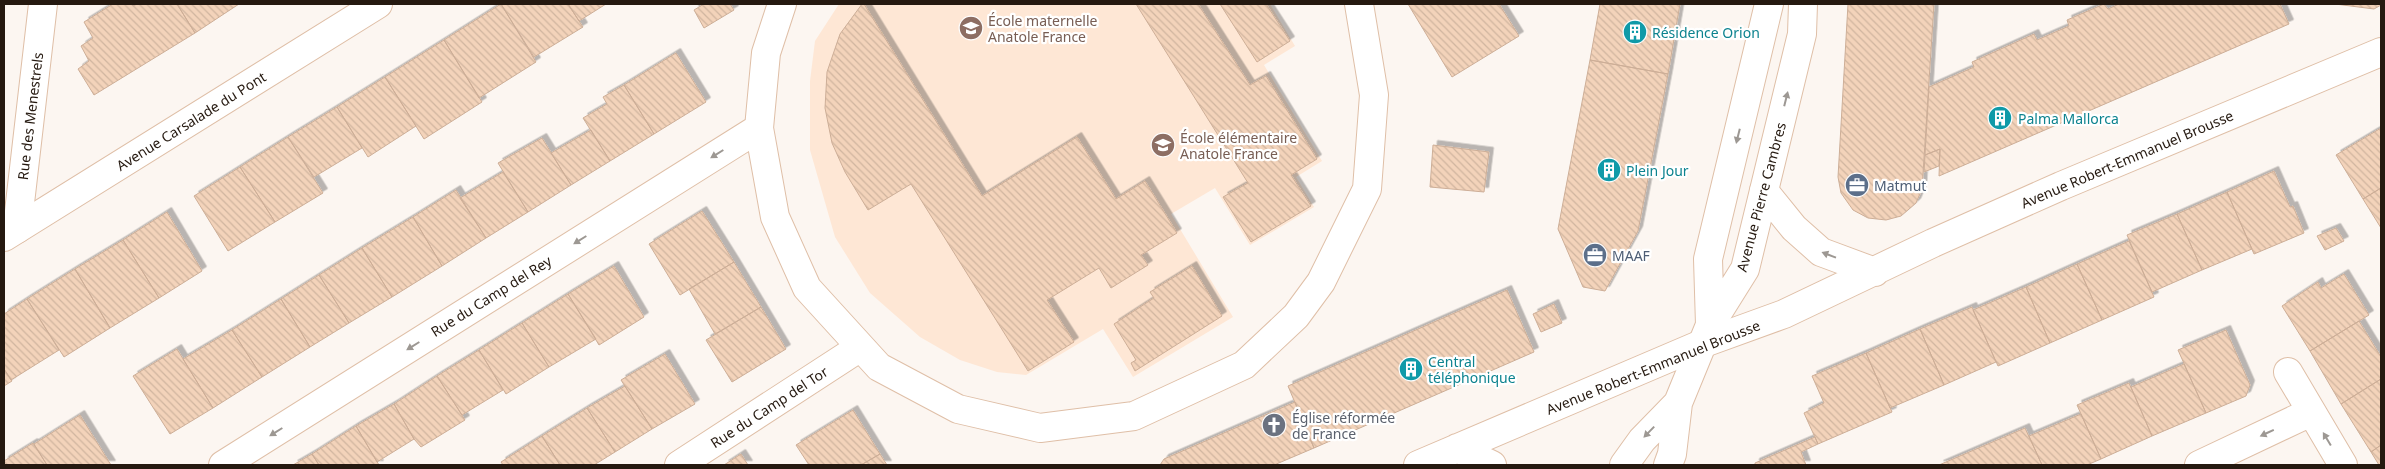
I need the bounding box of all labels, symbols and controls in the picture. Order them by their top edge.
place label: École maternelle Anatole France [988,11,1098,46]
school or university icon: École maternelle Anatole France [958,15,984,41]
building icon: Résidence Orion [1622,19,1648,45]
place label: Résidence Orion [1652,23,1760,42]
street label: Rue des Menestrels [13,51,47,181]
street label: Avenue Carsalade du Pont [113,67,269,175]
one-way arrow [1782,91,1790,106]
building icon: Palma Mallorca [1987,105,2013,131]
street label: Avenue Robert-Emmanuel Brousse [2018,105,2236,213]
place label: Palma Mallorca [2018,109,2119,128]
street label: Avenue Pierre Cambres [1732,120,1790,274]
place label: École élémentaire Anatole France [1180,128,1297,163]
one-way arrow [1734,129,1742,144]
school or university icon: École élémentaire Anatole France [1150,132,1176,158]
one-way arrow [711,149,724,158]
building icon: Plein Jour [1596,157,1622,183]
place label: Plein Jour [1626,161,1689,180]
office icon: Matmut [1844,172,1870,198]
place label: Matmut [1874,176,1926,195]
one-way arrow [573,236,587,245]
office icon: MAAF [1582,242,1608,268]
place label: MAAF [1612,246,1650,265]
street label: Rue du Camp del Rey [427,251,556,341]
one-way arrow [1822,251,1837,258]
street label: Avenue Robert-Emmanuel Brousse [1543,315,1763,419]
one-way arrow [406,341,420,350]
place label: Central téléphonique [1428,352,1516,387]
building icon: Central téléphonique [1398,356,1424,382]
street label: Rue du Camp del Tor [707,362,832,452]
place label: Église réformée de France [1292,408,1395,443]
church icon: Église réformée de France [1261,412,1287,438]
one-way arrow [1643,426,1655,438]
one-way arrow [269,428,282,437]
one-way arrow [2260,429,2274,437]
one-way arrow [2322,432,2331,445]

